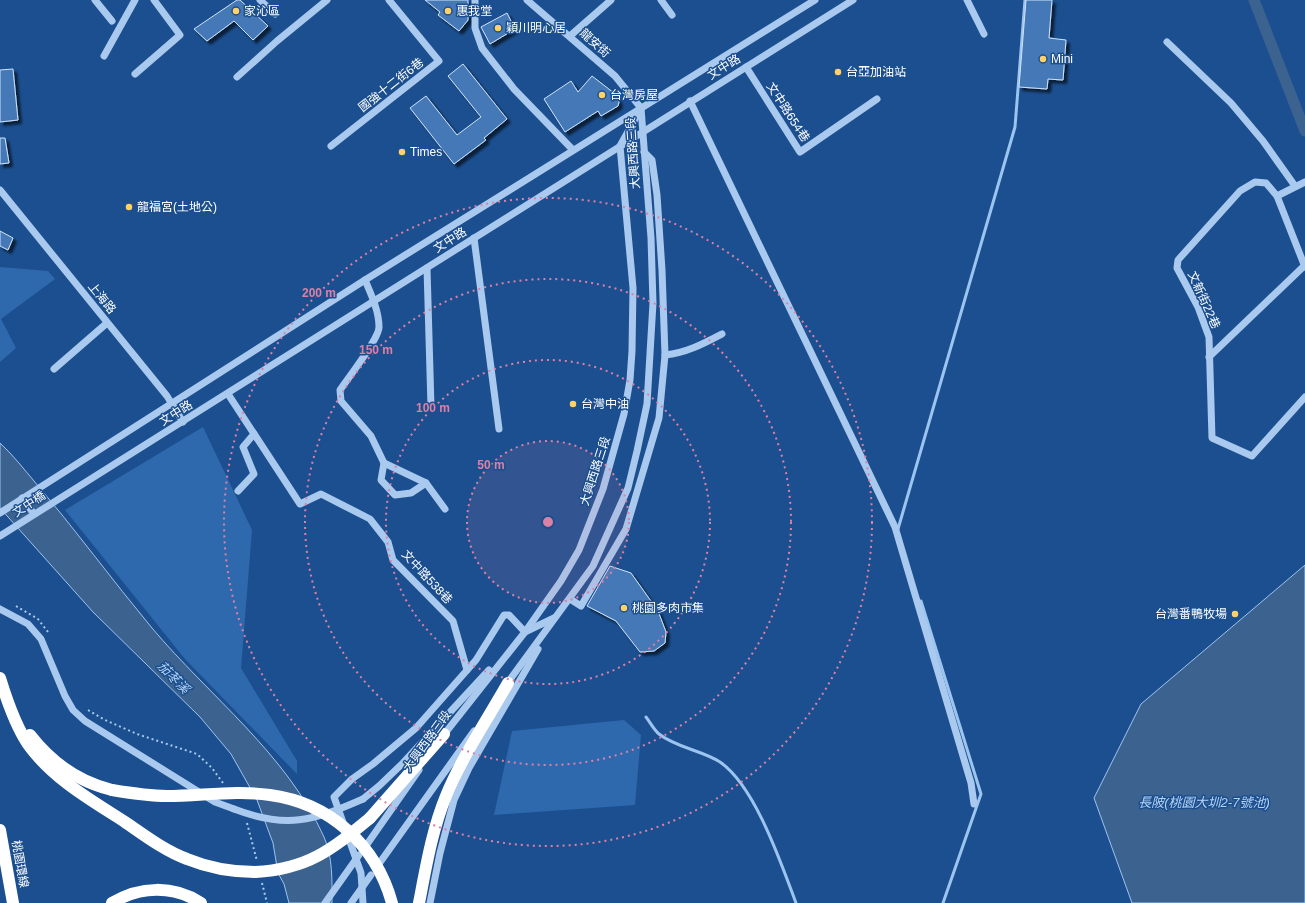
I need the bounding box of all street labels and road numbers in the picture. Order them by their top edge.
street label: 龍安街 [577,26,613,60]
street label: 文中路 [705,52,743,82]
street label: 國強十二街6巷 [356,55,426,115]
street label: 文中路654巷 [764,80,812,144]
street label: 大興西路三段 [624,117,642,189]
street label: 文中路 [431,225,469,255]
street label: 文新街22巷 [1185,269,1223,331]
street label: 上海路 [85,280,119,316]
street label: 文中路 [157,398,195,428]
street label: 大興西路三段 [577,435,613,507]
street label: 文中橋 [10,488,48,520]
street label: 文中路538巷 [399,547,455,607]
street label: 大興西路三段 [400,708,454,774]
street label: 桃園環線 [9,839,31,889]

